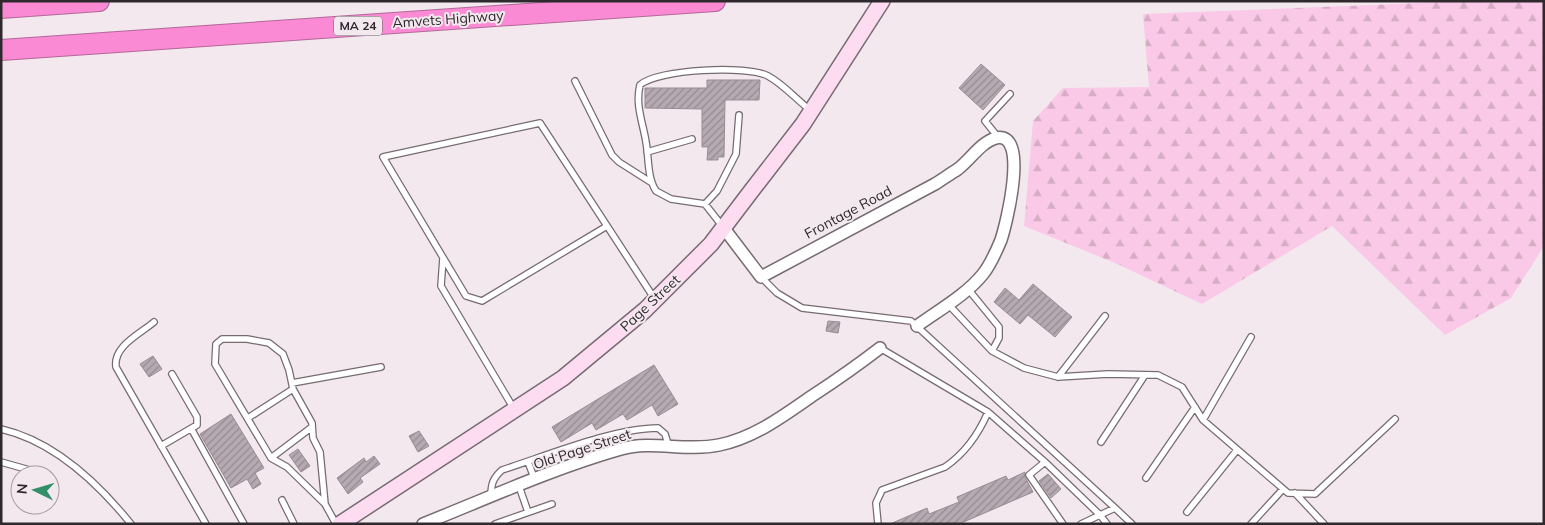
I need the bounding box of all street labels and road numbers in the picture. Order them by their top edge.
street label: Amvets Highway [392,6,505,32]
road number: MA 24 [334,16,382,36]
street label: Frontage Road [801,181,895,243]
street label: Page Street [616,271,684,335]
street label: Old Page Street [531,425,633,473]

